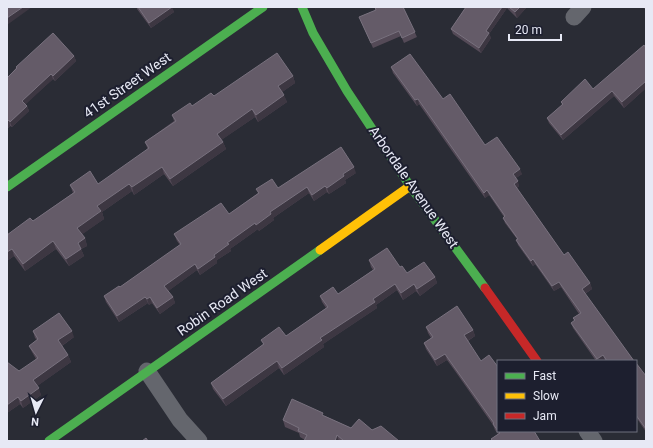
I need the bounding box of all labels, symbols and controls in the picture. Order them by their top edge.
scale bar [509,16,561,42]
text: 20 m [515,23,542,37]
street label: 41st Street West [80,49,174,121]
street label: Arbordale Avenue West [366,123,462,251]
street label: Robin Road West [174,265,270,339]
legend [497,360,637,432]
text: Fast [533,369,556,383]
text: Slow [533,389,559,403]
north arrow [16,392,56,432]
text: Jam [533,409,557,423]
text: N [31,415,40,428]

